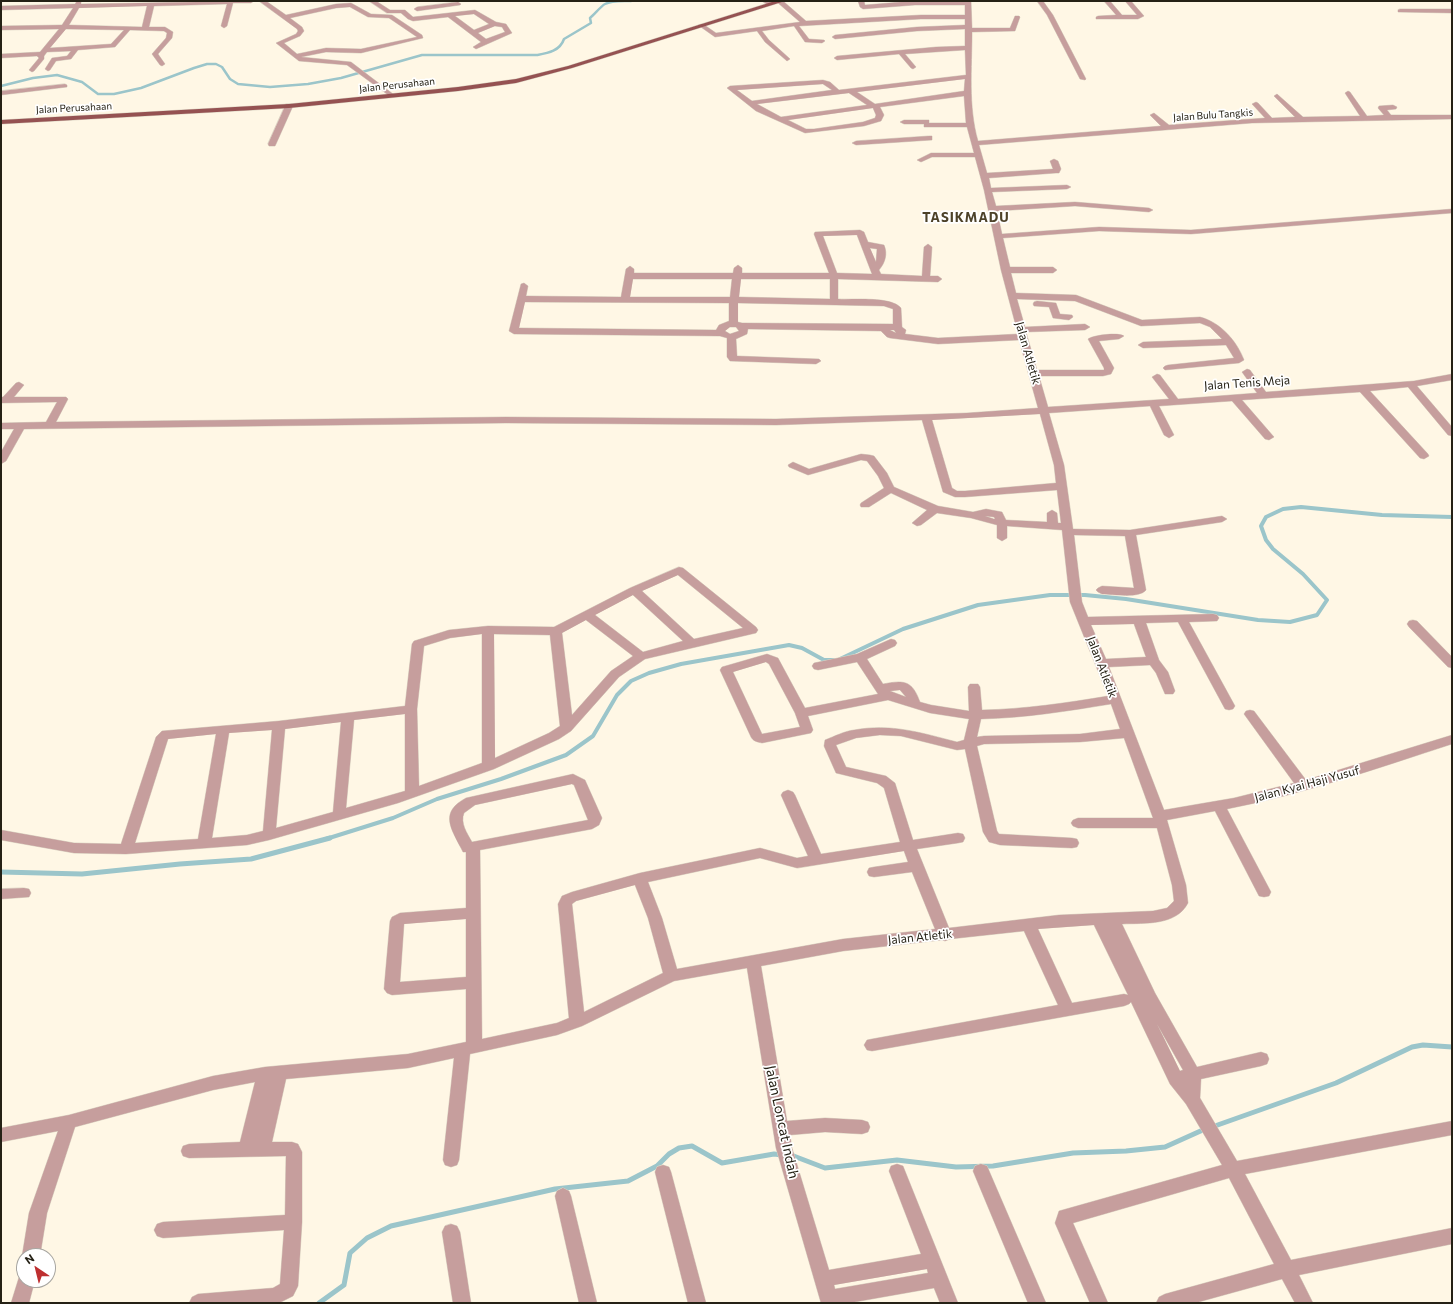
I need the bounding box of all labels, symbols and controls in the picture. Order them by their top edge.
street label: Jalan Perusahaan [358,75,436,95]
street label: Jalan Perusahaan [36,100,112,116]
street label: Jalan Bulu Tangkis [1173,106,1253,124]
district label: TASIKMADU [922,210,1010,226]
street label: Jalan Atletik [1012,320,1044,386]
street label: Jalan Tenis Meja [1204,373,1290,393]
street label: Jalan Atletik [1084,634,1120,700]
street label: Jalan Kyai Haji Yusuf [1253,763,1361,805]
street label: Jalan Atletik [887,926,953,948]
street label: Jalan Loncat Indah [762,1064,802,1180]
north arrow [16,1248,56,1288]
text: N [22,1251,37,1266]

